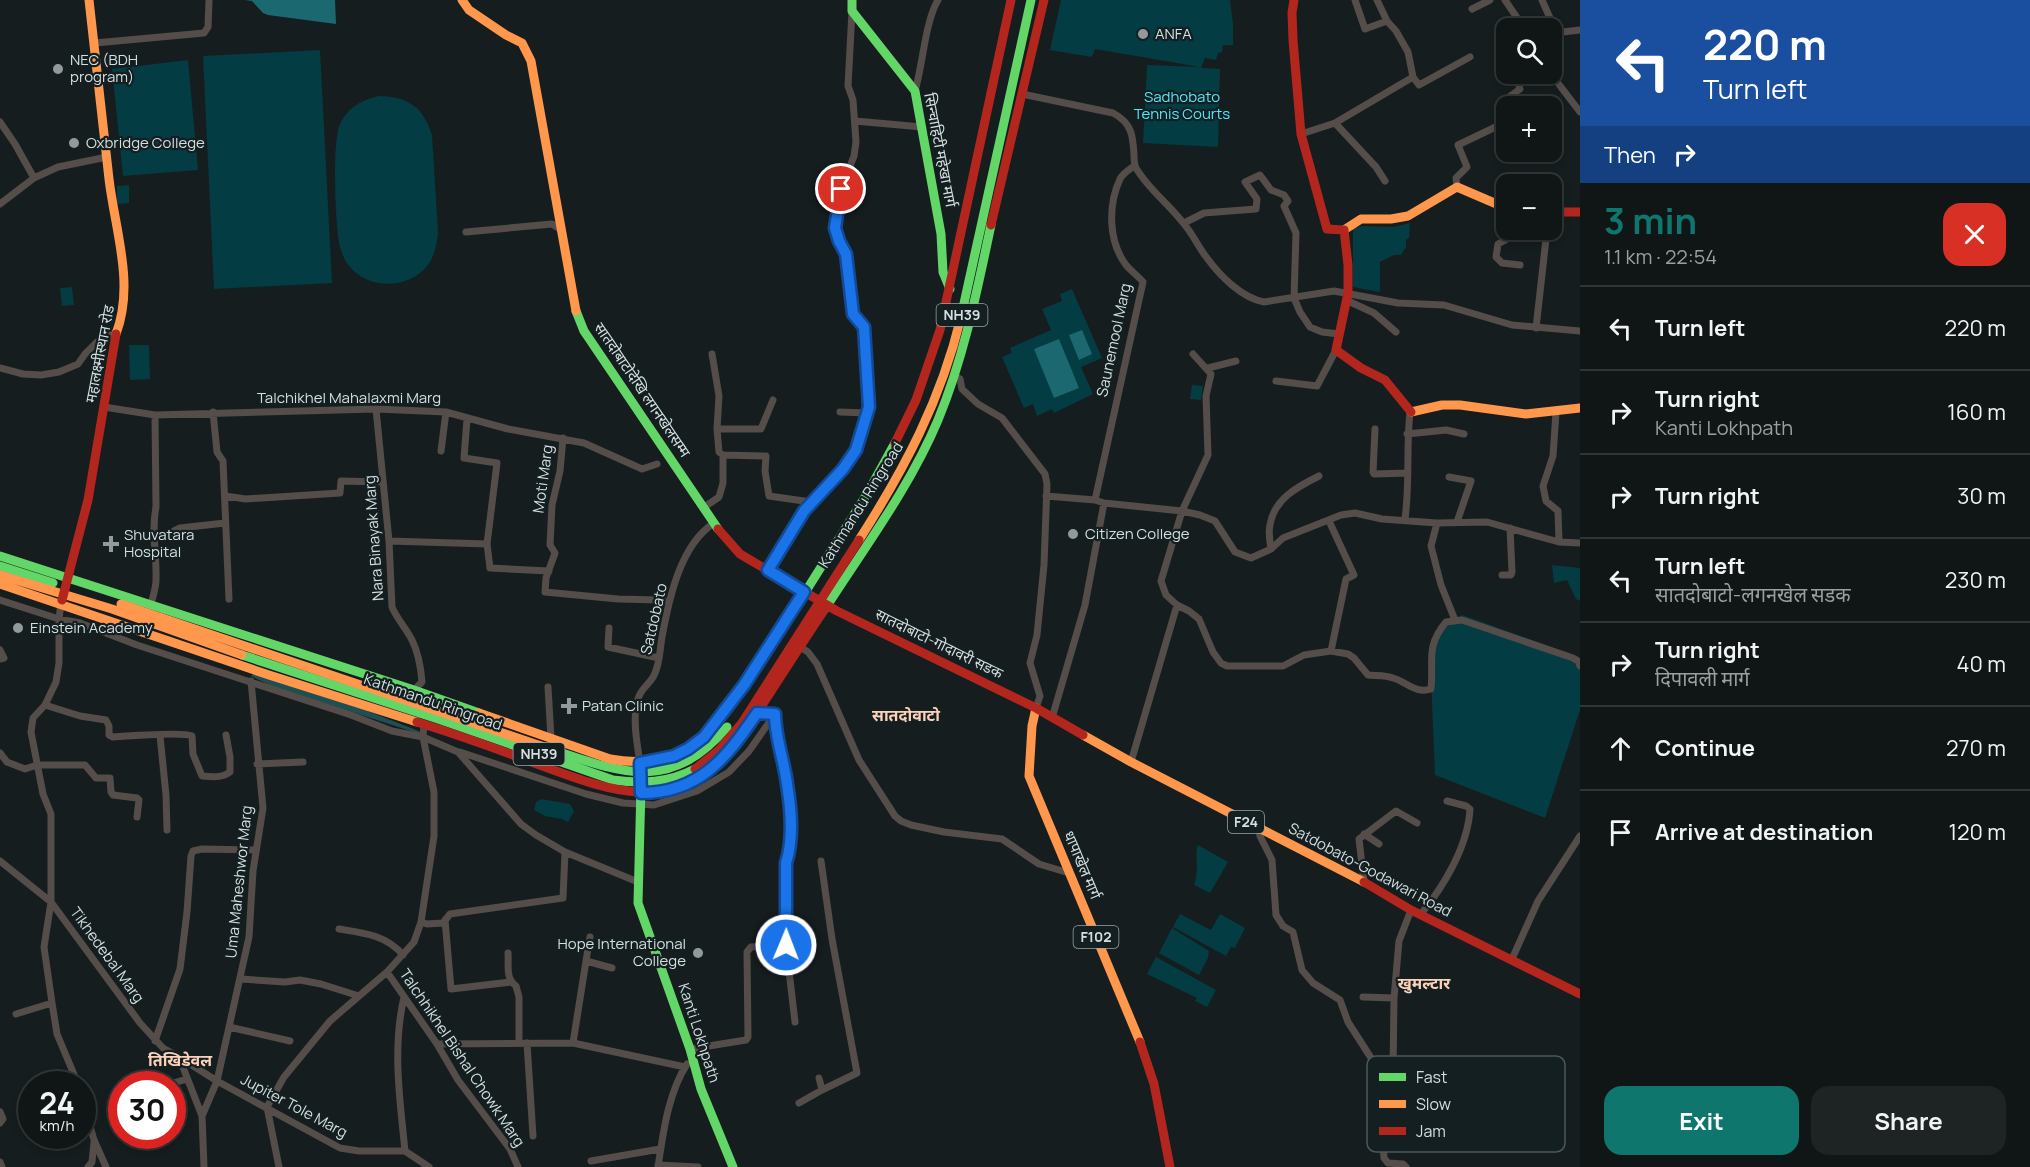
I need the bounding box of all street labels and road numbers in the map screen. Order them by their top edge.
street label: सिन्चाहिटी महेखा मार्ग [919,91,962,210]
street label: Saunemool Marg [1091,281,1136,399]
street label: महालक्ष्मीस्थान रोड [80,302,119,404]
road number: NH39 [936,304,988,326]
street label: सातदोबाटोदेखि लगनखेलसम्म [589,318,696,462]
street label: Talchikhel Mahalaxmi Marg [257,387,441,408]
street label: Kathmandu Ringroad [813,438,908,572]
street label: Moti Marg [527,443,558,515]
street label: Nara Binayak Marg [359,475,388,602]
street label: Satdobato [635,581,672,657]
street label: सातदोबाटो-गोदावरी सडक [872,603,1007,684]
street label: Kathmandu Ringroad [361,668,505,735]
road number: NH39 [514,743,564,765]
street label: Uma Maheshwor Marg [220,805,257,959]
road number: F24 [1228,811,1264,833]
street label: Satdobato-Godawari Road [1285,817,1456,922]
street label: धापाखेल मार्ग [1059,827,1107,903]
street label: Tikhedebal Marg [65,902,149,1007]
road number: F102 [1074,926,1118,948]
street label: Talchhikhel Bishal Chowk Marg [395,965,530,1151]
street label: Kanti Lokhpath [673,980,726,1085]
street label: Jupiter Tole Marg [237,1069,351,1143]

